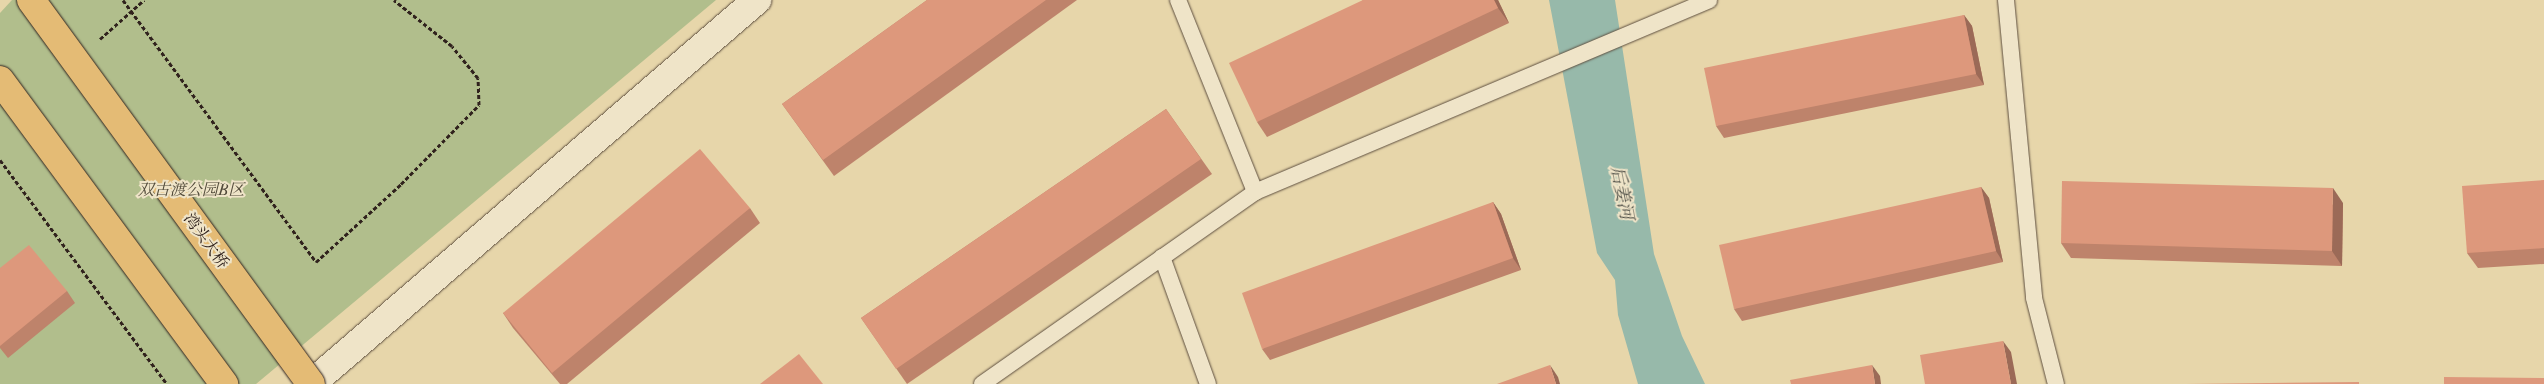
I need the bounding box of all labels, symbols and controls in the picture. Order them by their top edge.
water label: 后姜河 [1605,164,1637,222]
park label: 双古渡公园B区 [138,180,244,200]
street label: 湾头大桥 [179,209,233,273]

